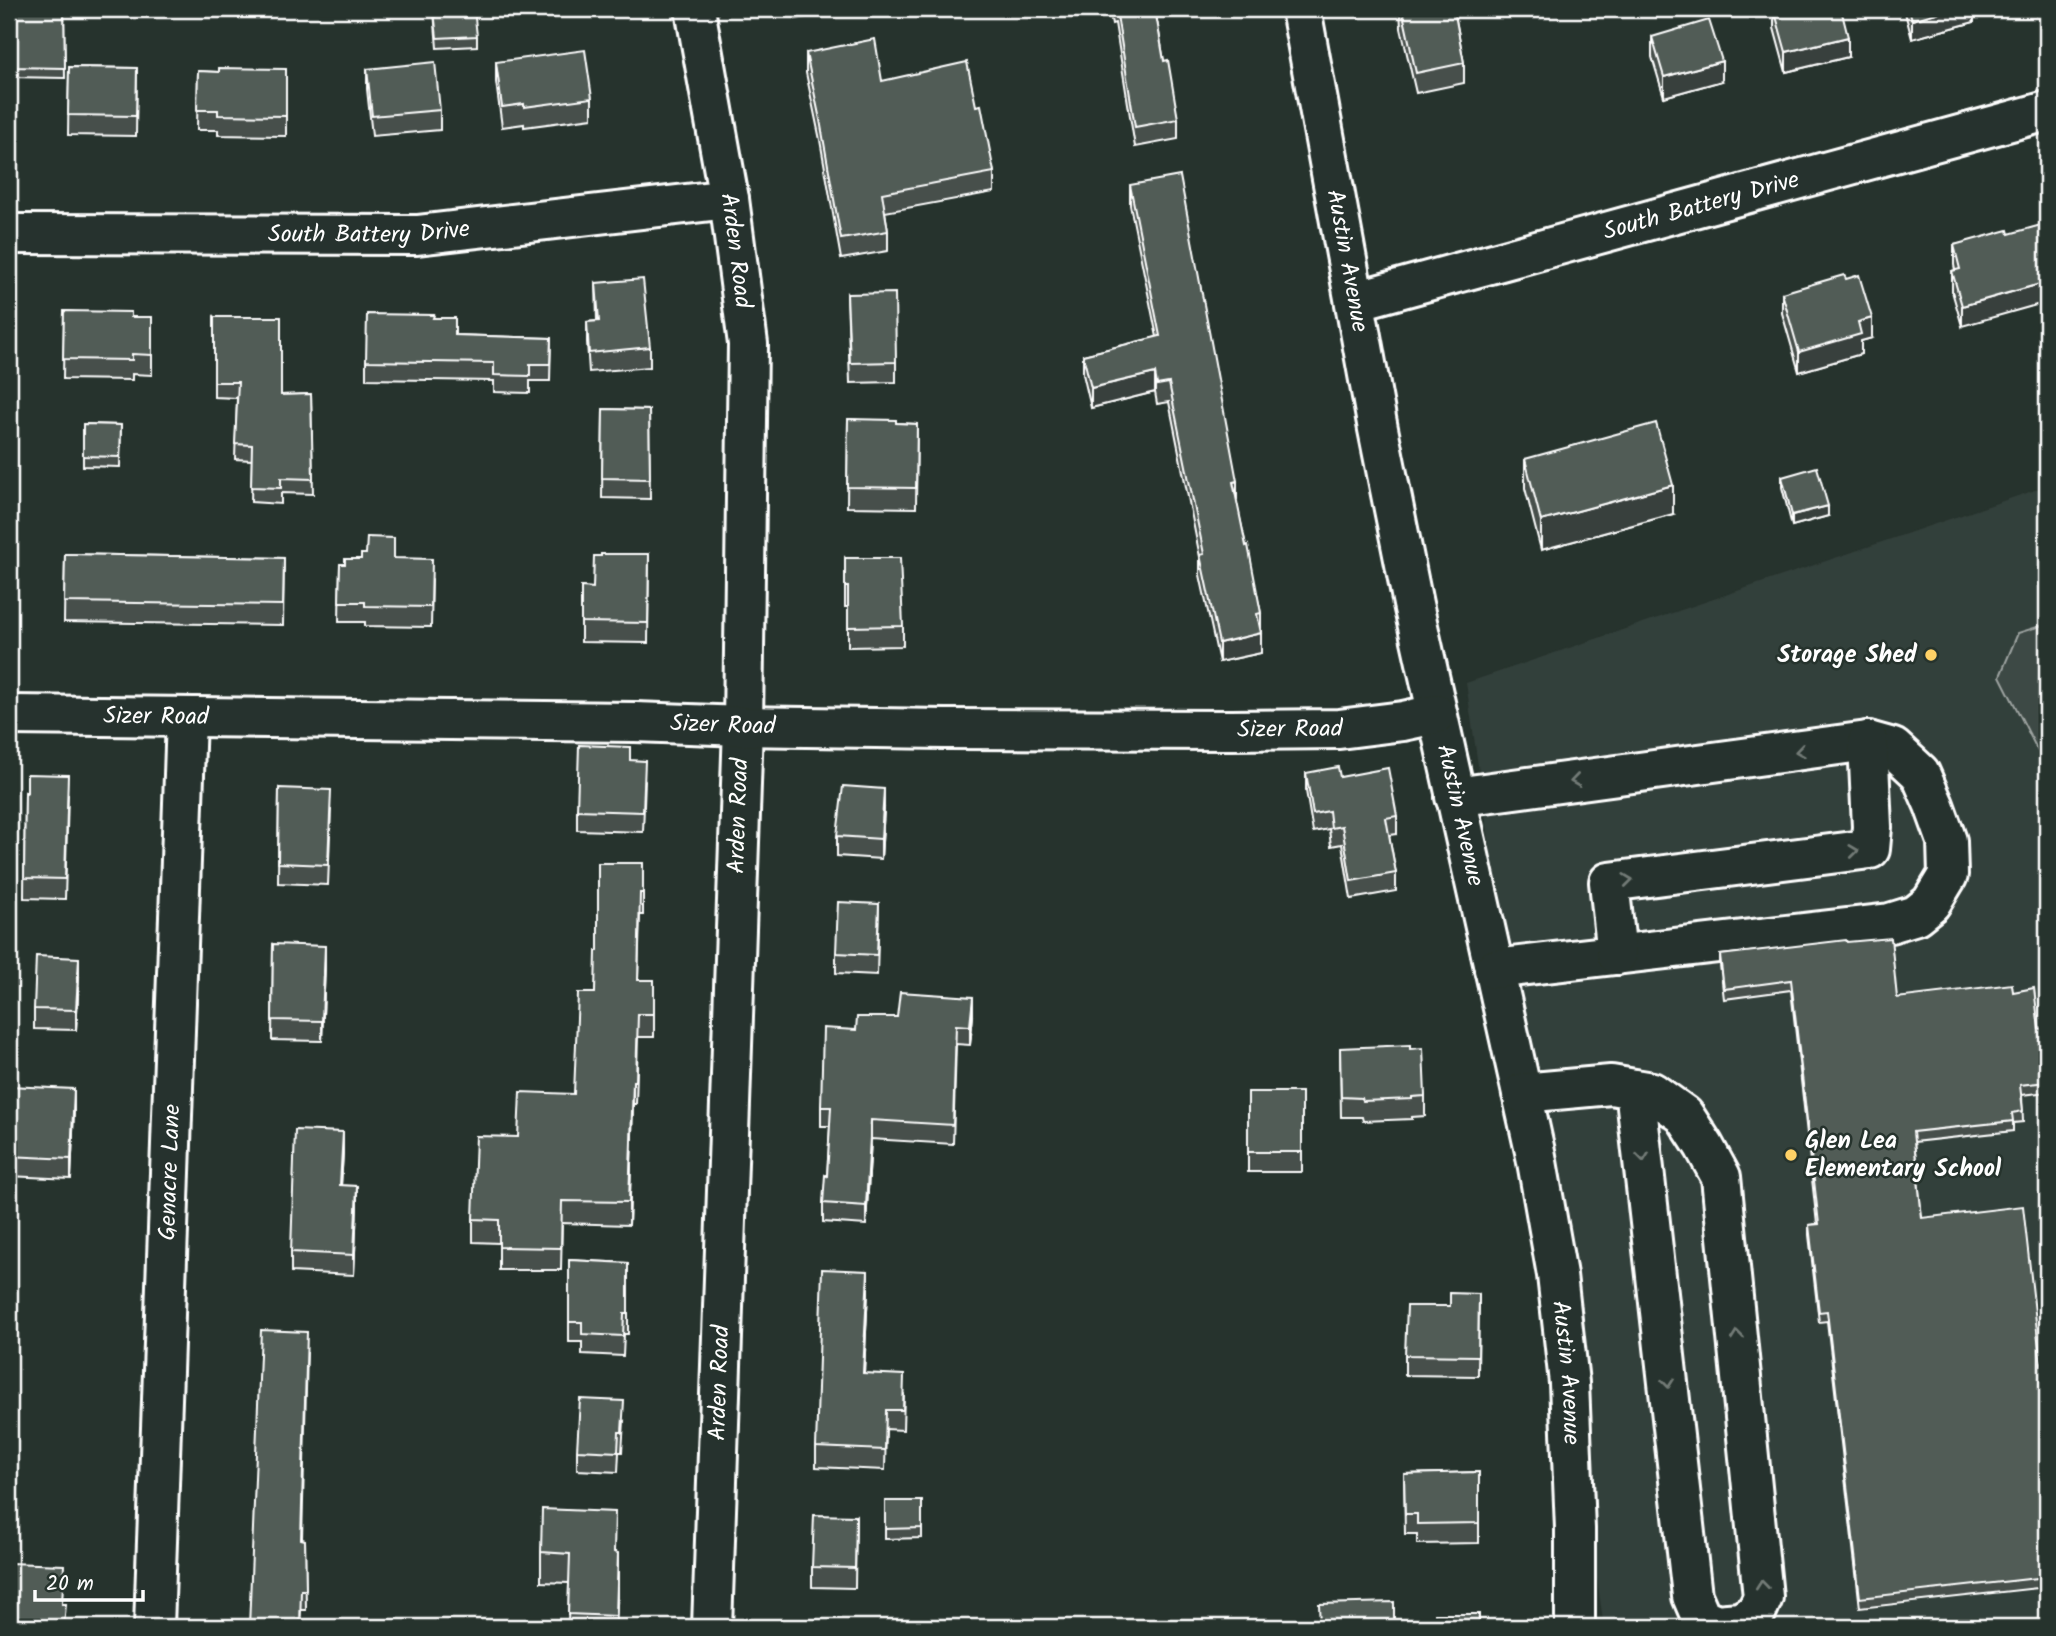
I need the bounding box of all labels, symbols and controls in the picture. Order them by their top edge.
street label: South Battery Drive [1599,160,1804,251]
street label: Austin Avenue [1315,186,1379,336]
street label: Arden Road [709,191,763,312]
street label: South Battery Drive [268,210,472,255]
place label: Storage Shed [1777,636,1918,675]
marker: Storage Shed [1923,647,1939,663]
street label: Sizer Road [103,697,210,737]
street label: Sizer Road [669,704,777,746]
street label: Sizer Road [1237,709,1344,749]
street label: Austin Avenue [1425,741,1495,890]
one-way arrow [1794,743,1806,758]
street label: Arden Road [717,756,761,875]
one-way arrow [1569,773,1580,788]
one-way arrow [1848,844,1860,859]
one-way arrow [1622,872,1634,887]
street label: Genacre Lane [148,1103,192,1241]
place label: Glen Lea Elementary School [1805,1122,2002,1189]
marker: Glen Lea Elementary School [1783,1147,1799,1163]
one-way arrow [1635,1151,1650,1163]
street label: Austin Avenue [1540,1299,1591,1446]
street label: Arden Road [698,1323,742,1442]
one-way arrow [1729,1329,1744,1340]
one-way arrow [1660,1378,1675,1389]
scale bar [35,1559,144,1603]
text: 20 m [46,1568,94,1601]
one-way arrow [1755,1579,1770,1590]

